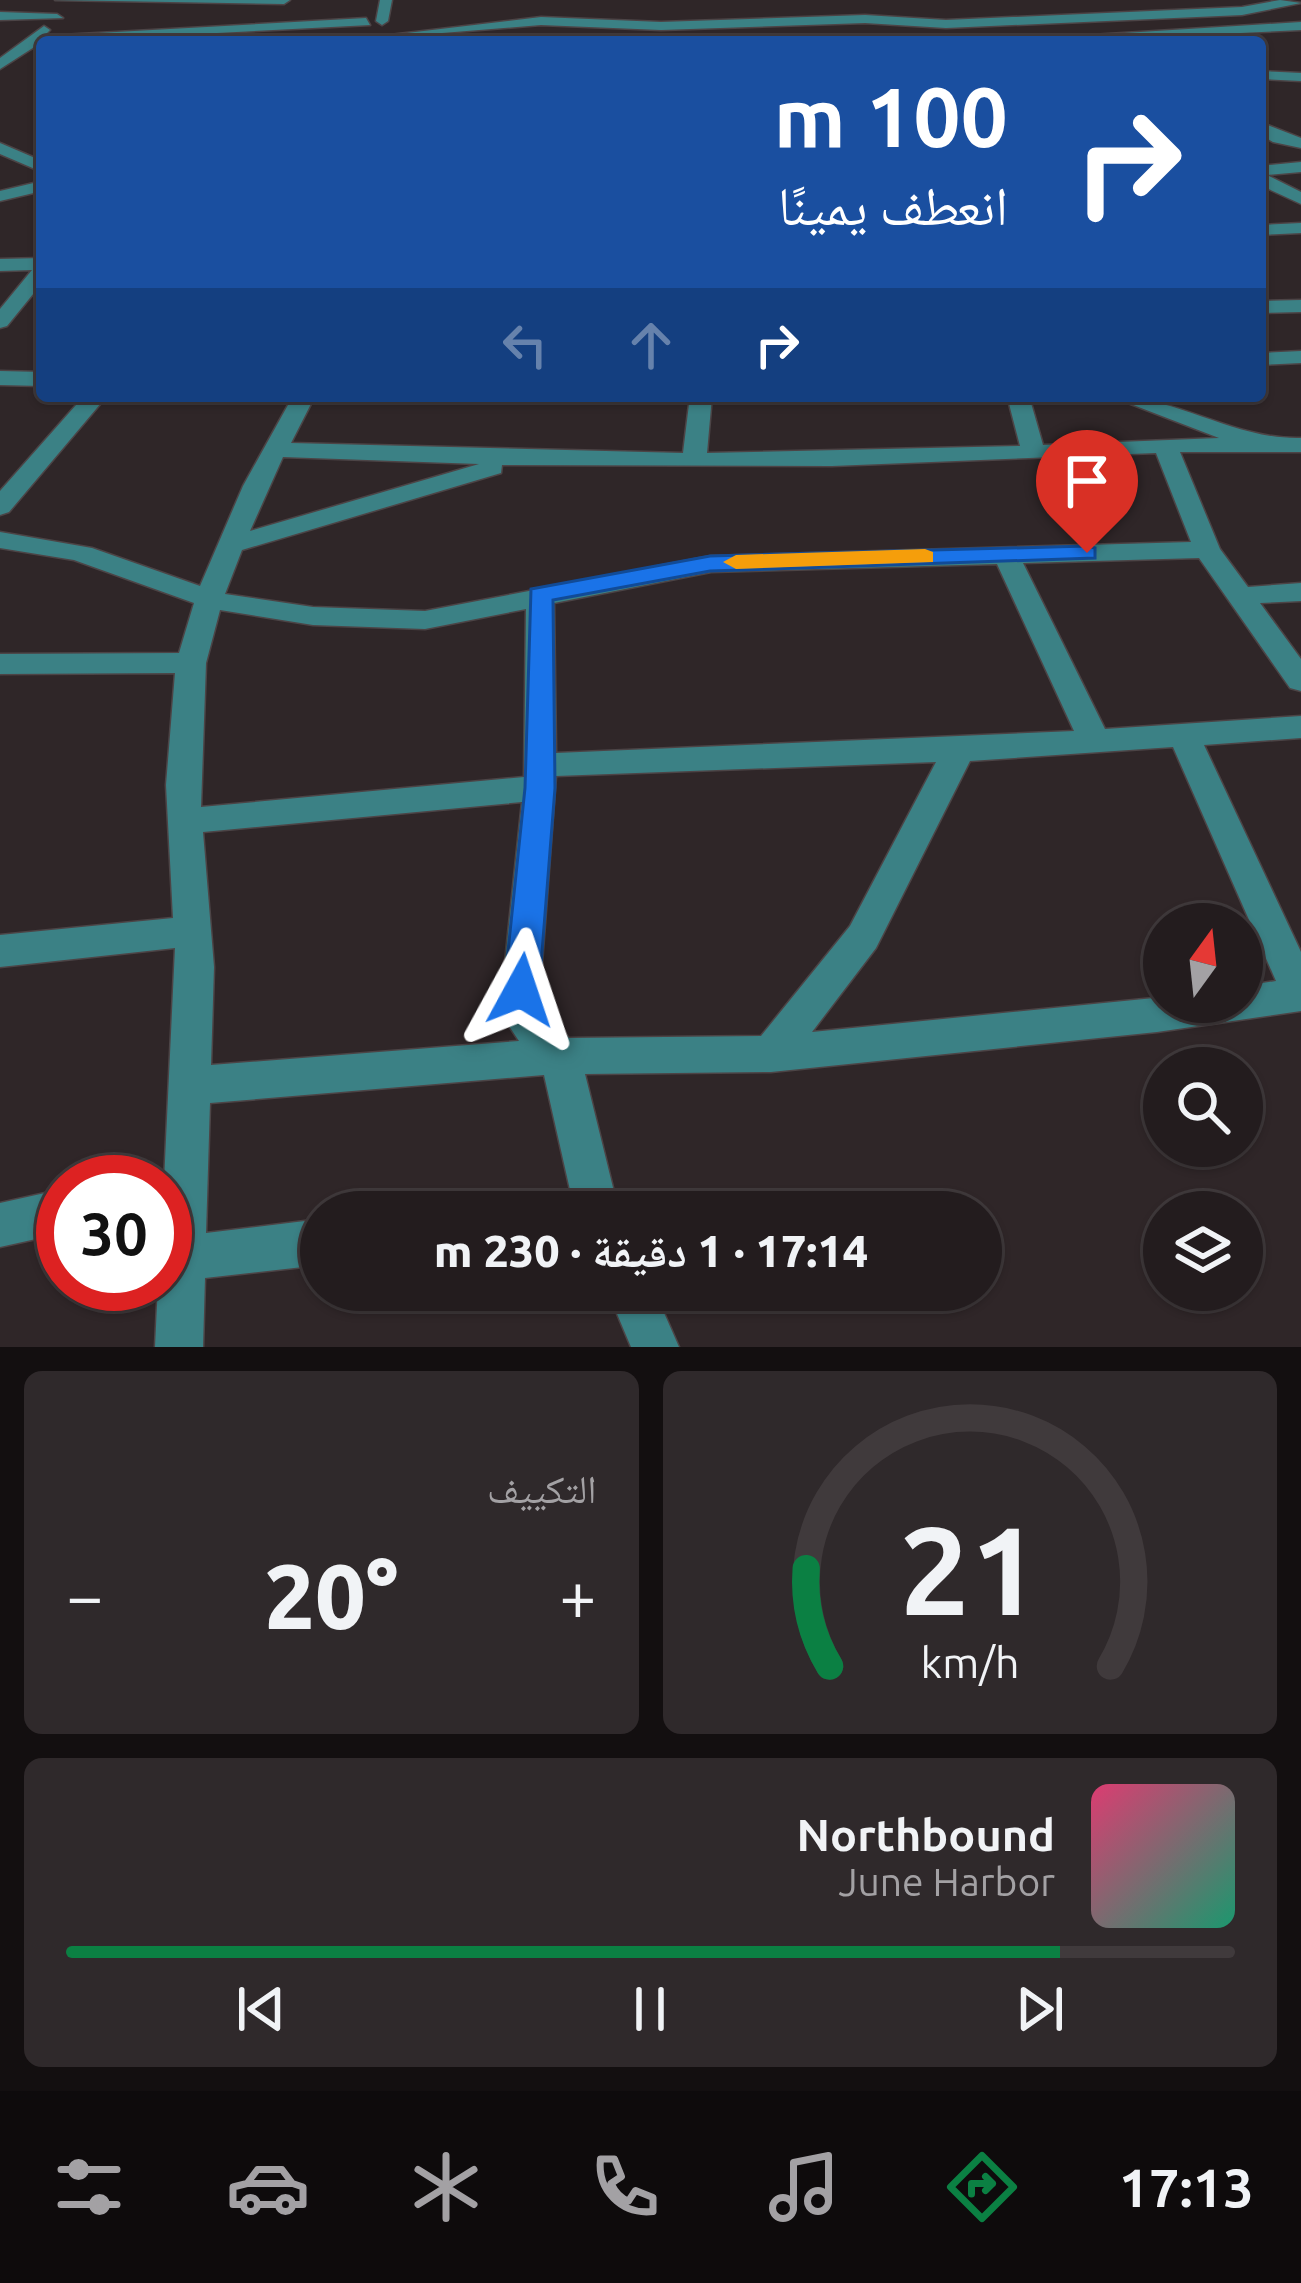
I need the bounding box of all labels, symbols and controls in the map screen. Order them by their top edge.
text: 100 m [774,69,1008,163]
icon: right [1050,84,1206,240]
text: انعطف يمينًا [778,175,1008,235]
icon: left [492,312,558,378]
icon: ahead [618,312,684,378]
icon: right [744,312,810,378]
pin [1036,430,1138,553]
icon: arrive [1054,448,1120,514]
north arrow [1143,903,1263,1023]
map controls [1143,903,1263,1311]
position arrow [458,927,584,1053]
button: search [1143,1047,1263,1167]
speed limit sign: 30 [36,1155,192,1311]
button: layers [1143,1191,1263,1311]
text: 17:14 · 1 دقيقة · 230 m [434,1225,868,1276]
text: التكييف [487,1467,597,1510]
text: 21 [899,1499,1040,1639]
text: 20° [264,1545,398,1646]
text: − [66,1558,103,1632]
text: + [559,1558,596,1632]
text: km/h [920,1637,1019,1685]
text: Northbound [796,1809,1055,1860]
text: June Harbor [838,1860,1055,1903]
icon: previous [228,1976,294,2042]
icon: pause [617,1976,683,2042]
icon: next [1007,1976,1073,2042]
icon: filters [47,2145,131,2229]
icon: car [226,2145,310,2229]
icon: climate [404,2145,488,2229]
icon: phone [583,2145,667,2229]
icon: music [762,2145,846,2229]
icon: directions [940,2145,1024,2229]
text: 17:13 [1119,2157,1254,2217]

